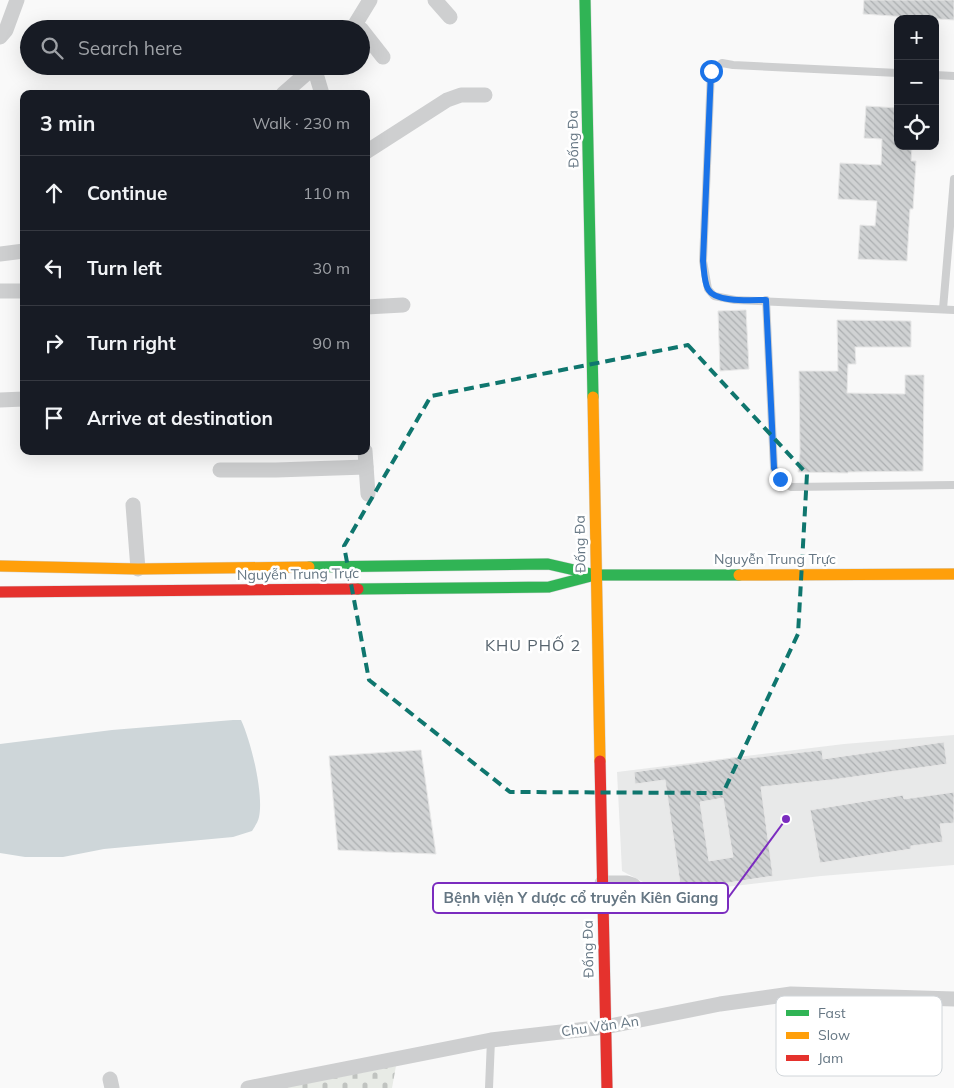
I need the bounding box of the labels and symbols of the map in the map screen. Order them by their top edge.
route start [700,60,723,83]
street label: Đống Đa [563,110,583,168]
route end [769,468,792,491]
street label: Đống Đa [570,515,590,573]
street label: Nguyễn Trung Trực [714,550,836,568]
street label: Nguyễn Trung Trực [237,564,359,584]
district label: KHU PHỐ 2 [485,635,581,655]
callout: Bệnh viện Y dược cổ truyền Kiên Giang [433,883,728,913]
text: Bệnh viện Y dược cổ truyền Kiên Giang [444,888,718,907]
street label: Đống Đa [578,920,598,978]
legend [776,996,942,1076]
text: Fast [818,1004,846,1022]
street label: Chu Văn An [560,1012,640,1040]
text: Slow [818,1026,850,1044]
text: Jam [818,1049,843,1067]

